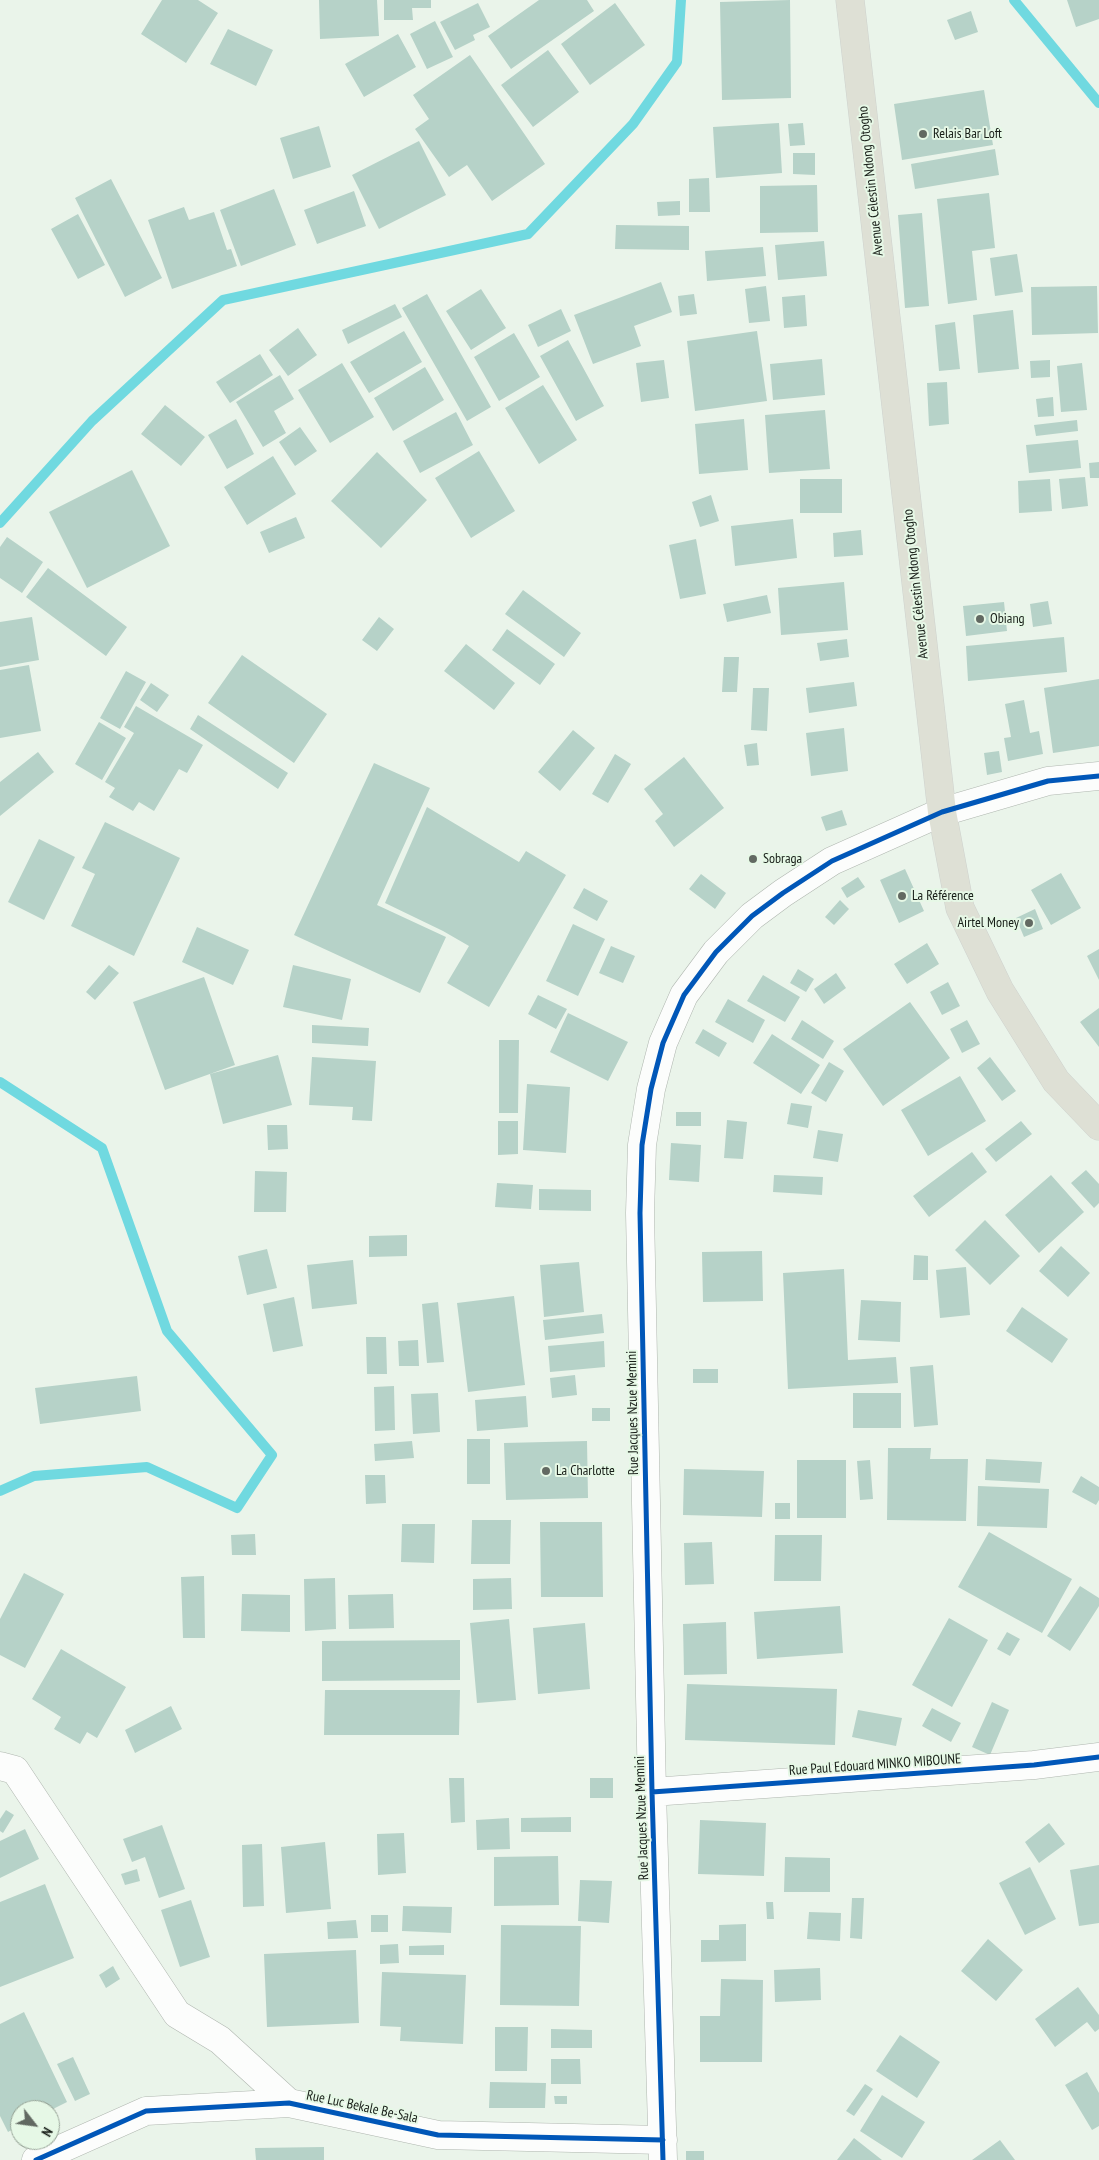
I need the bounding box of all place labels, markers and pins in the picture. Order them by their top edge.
place label: Relais Bar Loft [933,126,1002,142]
marker: Relais Bar Loft [917,128,929,140]
place label: Obiang [990,611,1025,627]
marker: Obiang [974,613,986,625]
place label: Sobraga [763,851,802,867]
marker: Sobraga [747,853,759,865]
place label: La Référence [912,888,974,904]
marker: La Référence [896,890,908,902]
place label: Airtel Money [957,915,1019,931]
marker: Airtel Money [1023,917,1035,929]
place label: La Charlotte [556,1463,615,1479]
marker: La Charlotte [540,1465,552,1477]

